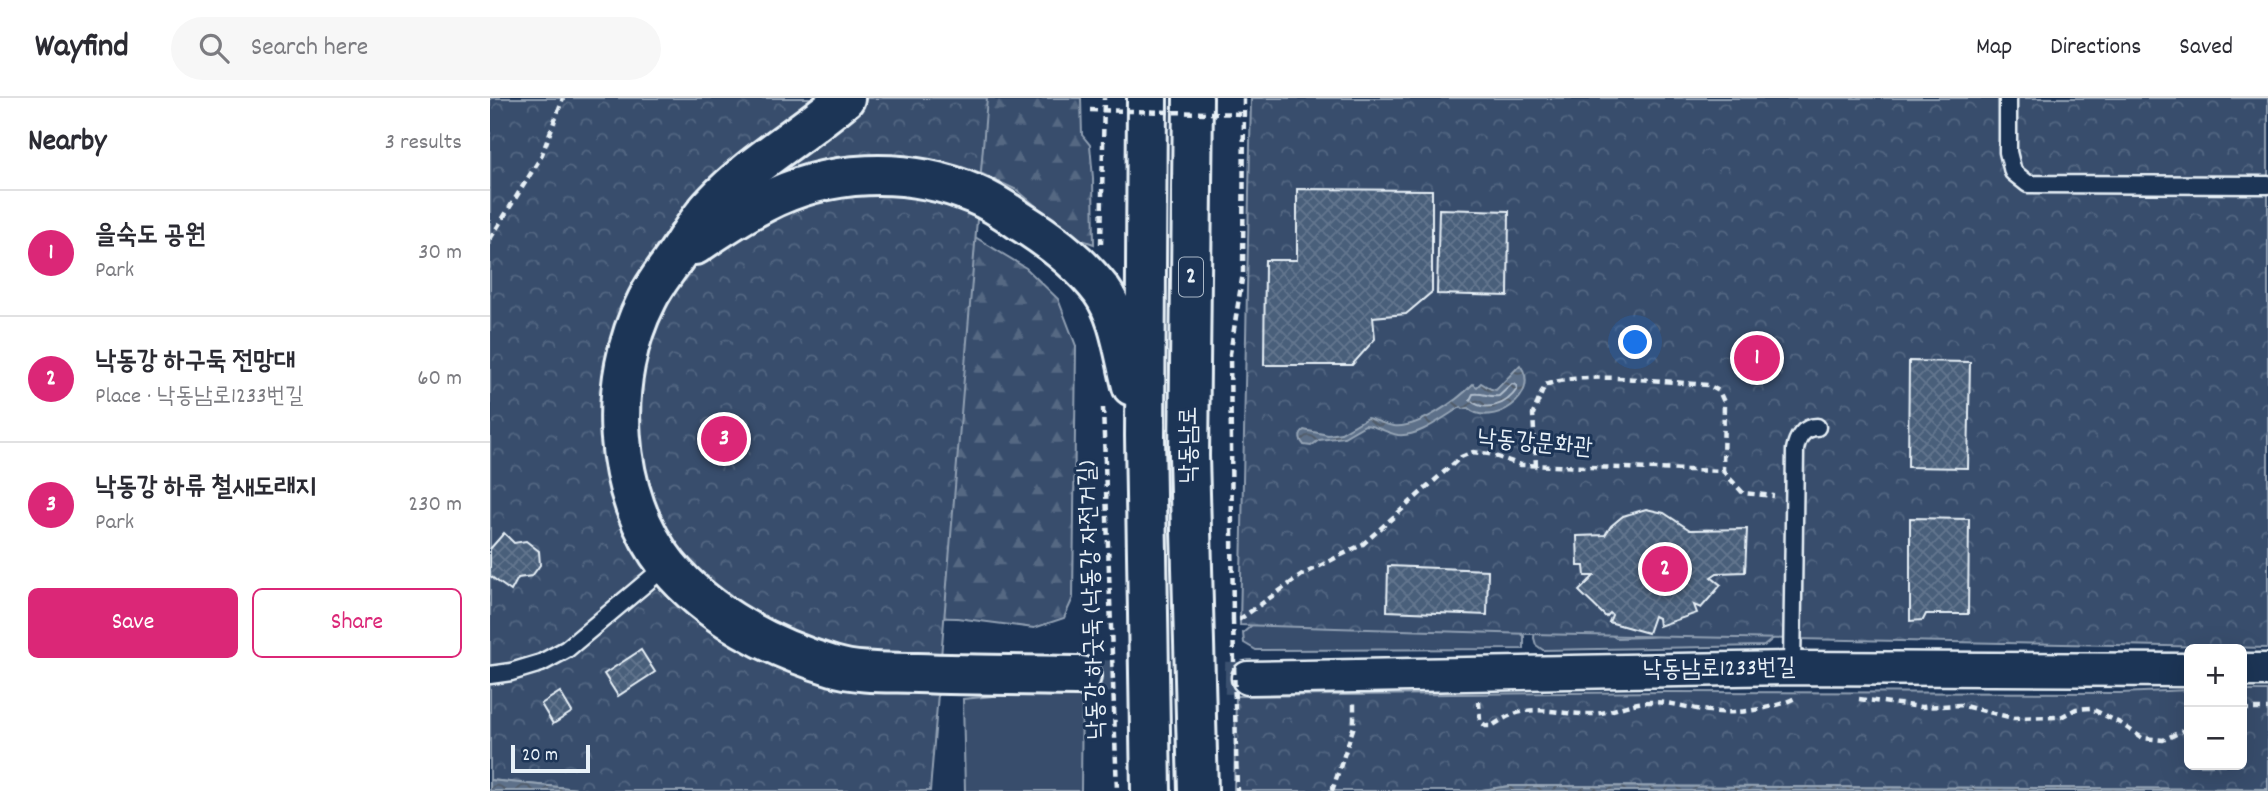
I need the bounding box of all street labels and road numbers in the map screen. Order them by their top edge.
road number: 2 [1179,258,1203,296]
street label: 낙동남로 [1173,406,1207,484]
street label: 낙동강문화관 [1476,422,1594,466]
street label: 낙동강 하굿둑 (낙동강 자전거길) [1071,460,1115,740]
street label: 낙동남로1233번길 [1642,652,1796,688]

